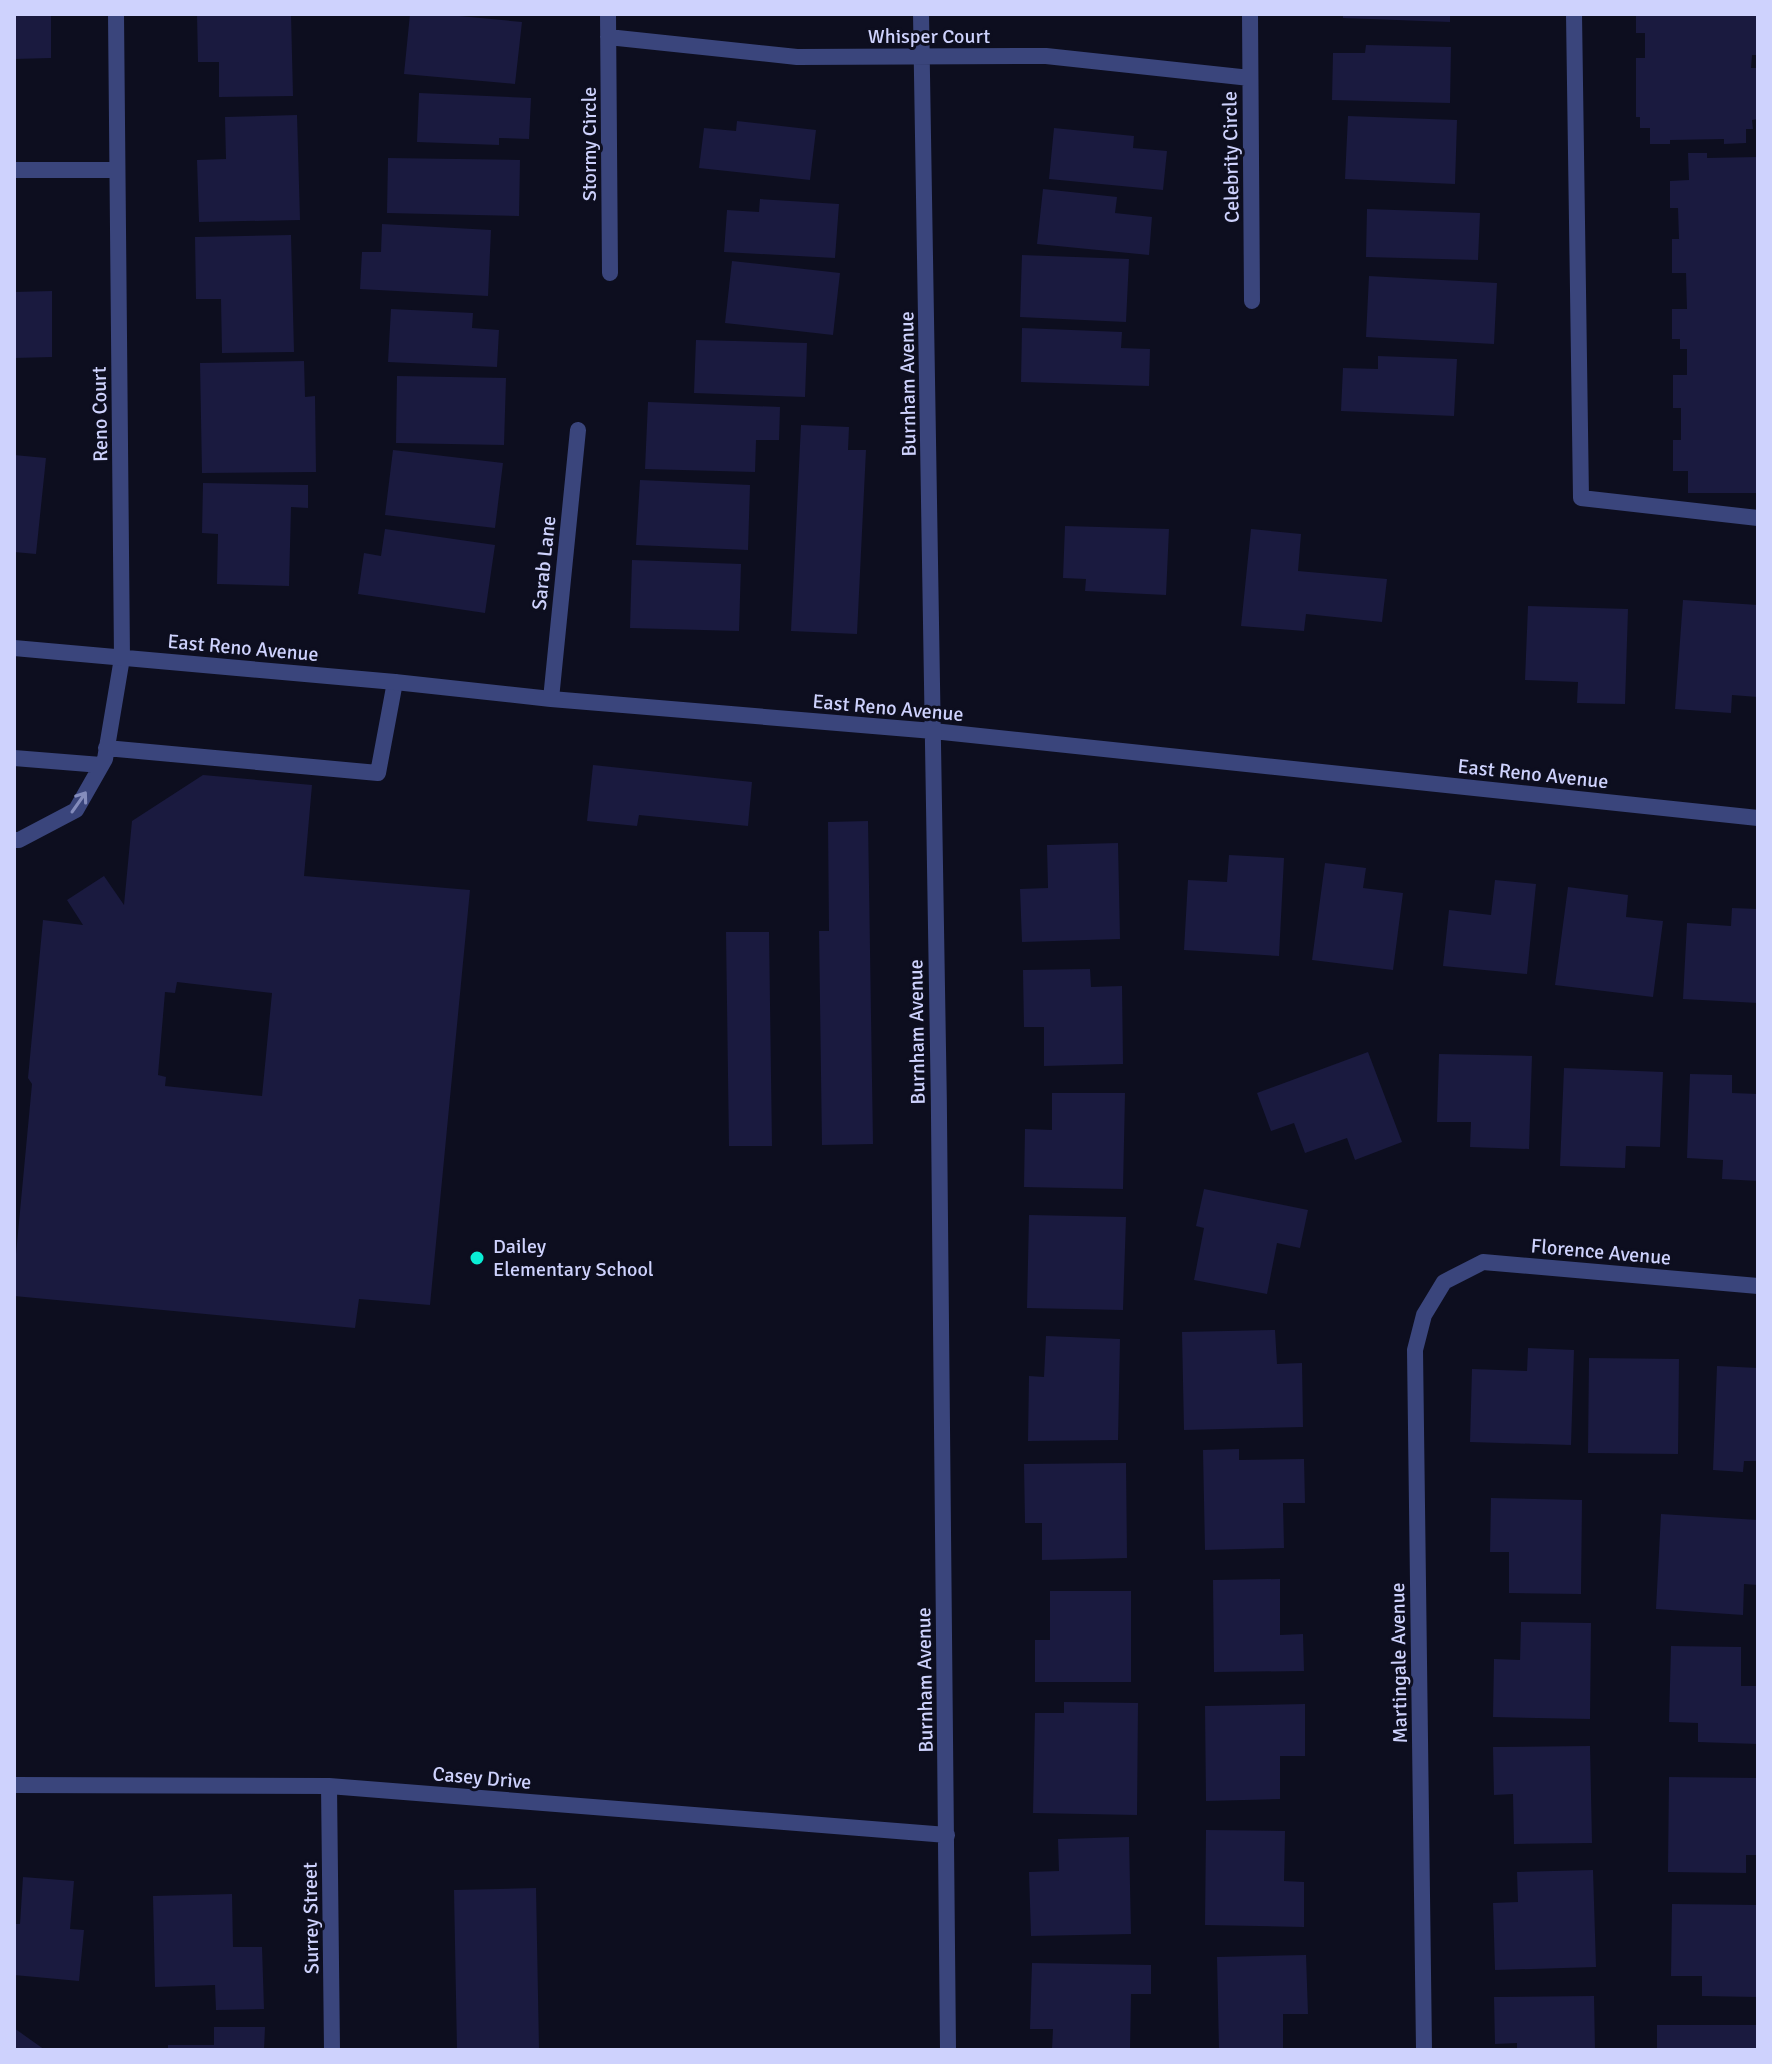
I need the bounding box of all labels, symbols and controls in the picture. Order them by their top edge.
street label: Whisper Court [868,24,990,49]
street label: Stormy Circle [577,87,602,201]
street label: Celebrity Circle [1217,91,1245,223]
street label: Burnham Avenue [894,311,922,457]
street label: Reno Court [87,366,113,462]
street label: Sarab Lane [527,515,561,611]
street label: East Reno Avenue [166,629,320,667]
street label: East Reno Avenue [811,689,965,727]
street label: East Reno Avenue [1456,754,1610,794]
one-way arrow [71,791,87,813]
street label: Burnham Avenue [903,959,931,1105]
street label: Florence Avenue [1530,1233,1672,1271]
place label: Dailey Elementary School [493,1234,654,1282]
marker: Dailey Elementary School [468,1249,486,1267]
street label: Martingale Avenue [1385,1582,1413,1744]
street label: Burnham Avenue [911,1607,939,1753]
street label: Casey Drive [432,1761,532,1795]
street label: Surrey Street [298,1862,324,1974]

